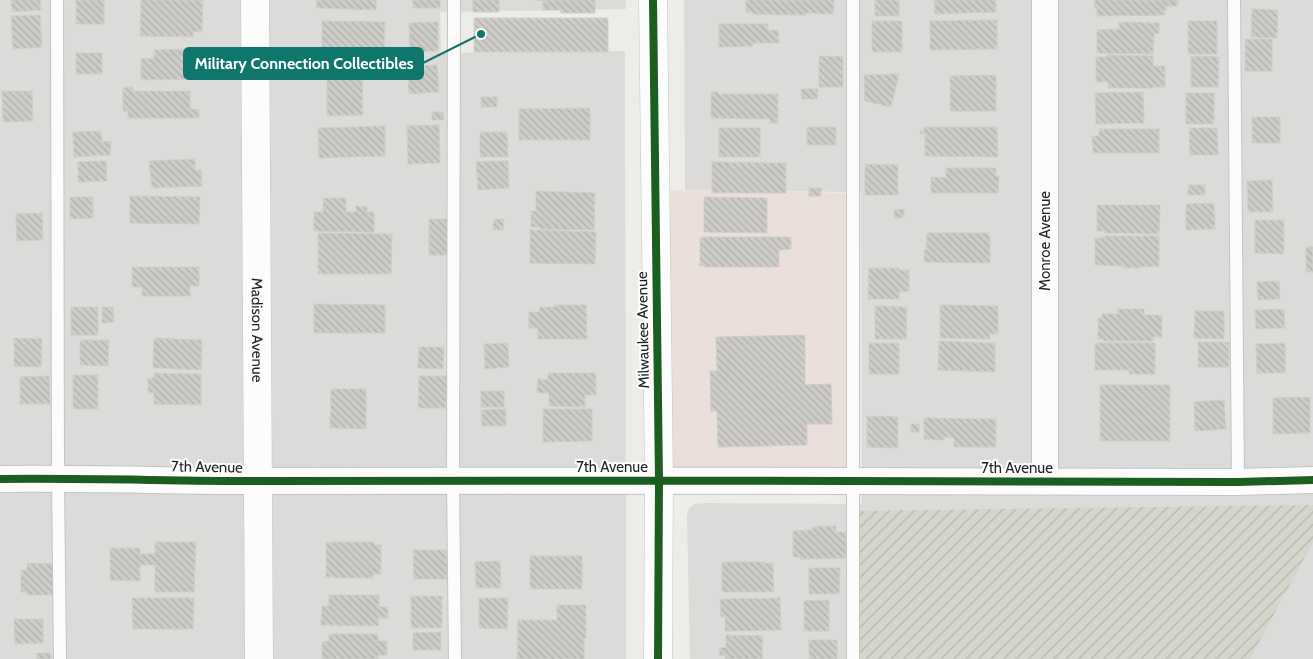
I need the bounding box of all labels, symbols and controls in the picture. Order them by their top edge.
callout: Military Connection Collectibles [184,48,423,79]
text: Military Connection Collectibles [195,54,414,73]
street label: Monroe Avenue [1036,191,1054,291]
street label: Milwaukee Avenue [633,271,653,389]
street label: Madison Avenue [248,278,266,383]
street label: 7th Avenue [171,457,243,477]
street label: 7th Avenue [576,458,648,476]
street label: 7th Avenue [981,459,1053,477]

